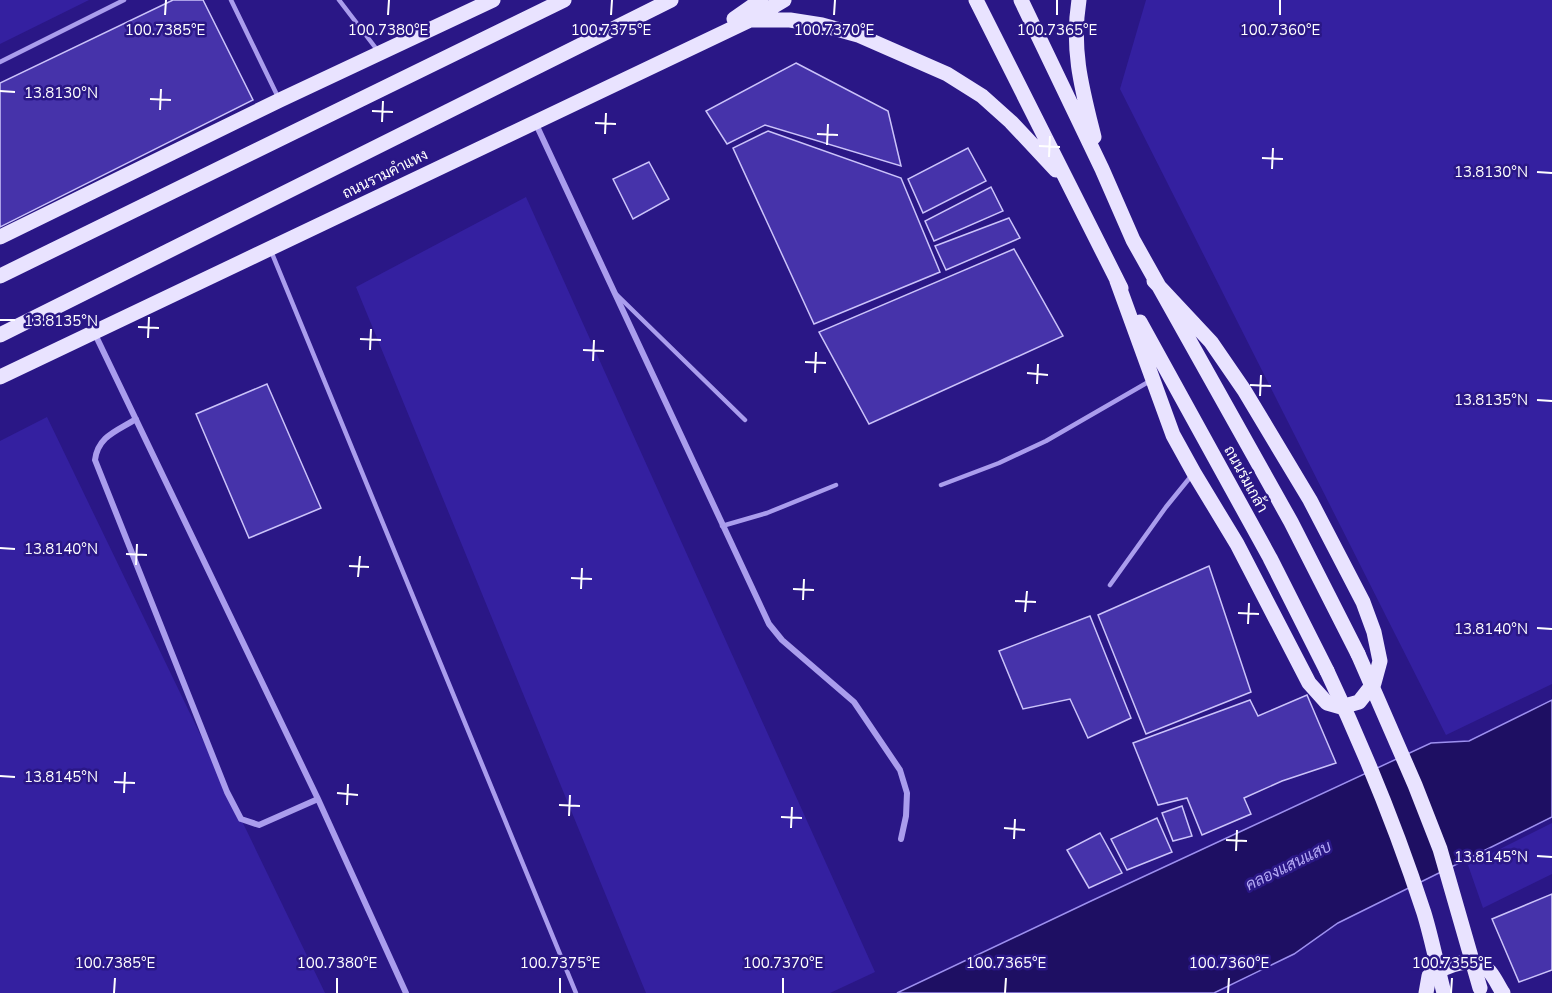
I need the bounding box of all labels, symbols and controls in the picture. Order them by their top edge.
text: 100.7385°E [125,20,205,40]
text: 100.7380°E [348,20,428,40]
text: 100.7375°E [571,20,651,40]
text: 100.7370°E [794,20,874,40]
text: 100.7365°E [1017,20,1097,40]
text: 100.7360°E [1240,20,1320,40]
text: 13.8130°N [24,83,98,103]
street label: ถนนรามคำแหง [339,145,431,203]
text: 13.8130°N [1454,162,1528,182]
text: 13.8135°N [24,311,98,331]
text: 13.8135°N [1454,390,1528,410]
street label: ถนนร่มเกล้า [1219,442,1273,516]
text: 13.8140°N [24,539,98,559]
text: 13.8140°N [1454,619,1528,639]
text: 13.8145°N [24,767,98,787]
water label: คลองแสนแสบ [1242,835,1336,896]
text: 13.8145°N [1454,847,1528,867]
text: 100.7385°E [75,953,155,973]
text: 100.7380°E [297,953,377,973]
text: 100.7375°E [520,953,600,973]
text: 100.7370°E [743,953,823,973]
text: 100.7365°E [966,953,1046,973]
text: 100.7360°E [1189,953,1269,973]
text: 100.7355°E [1412,953,1492,973]

